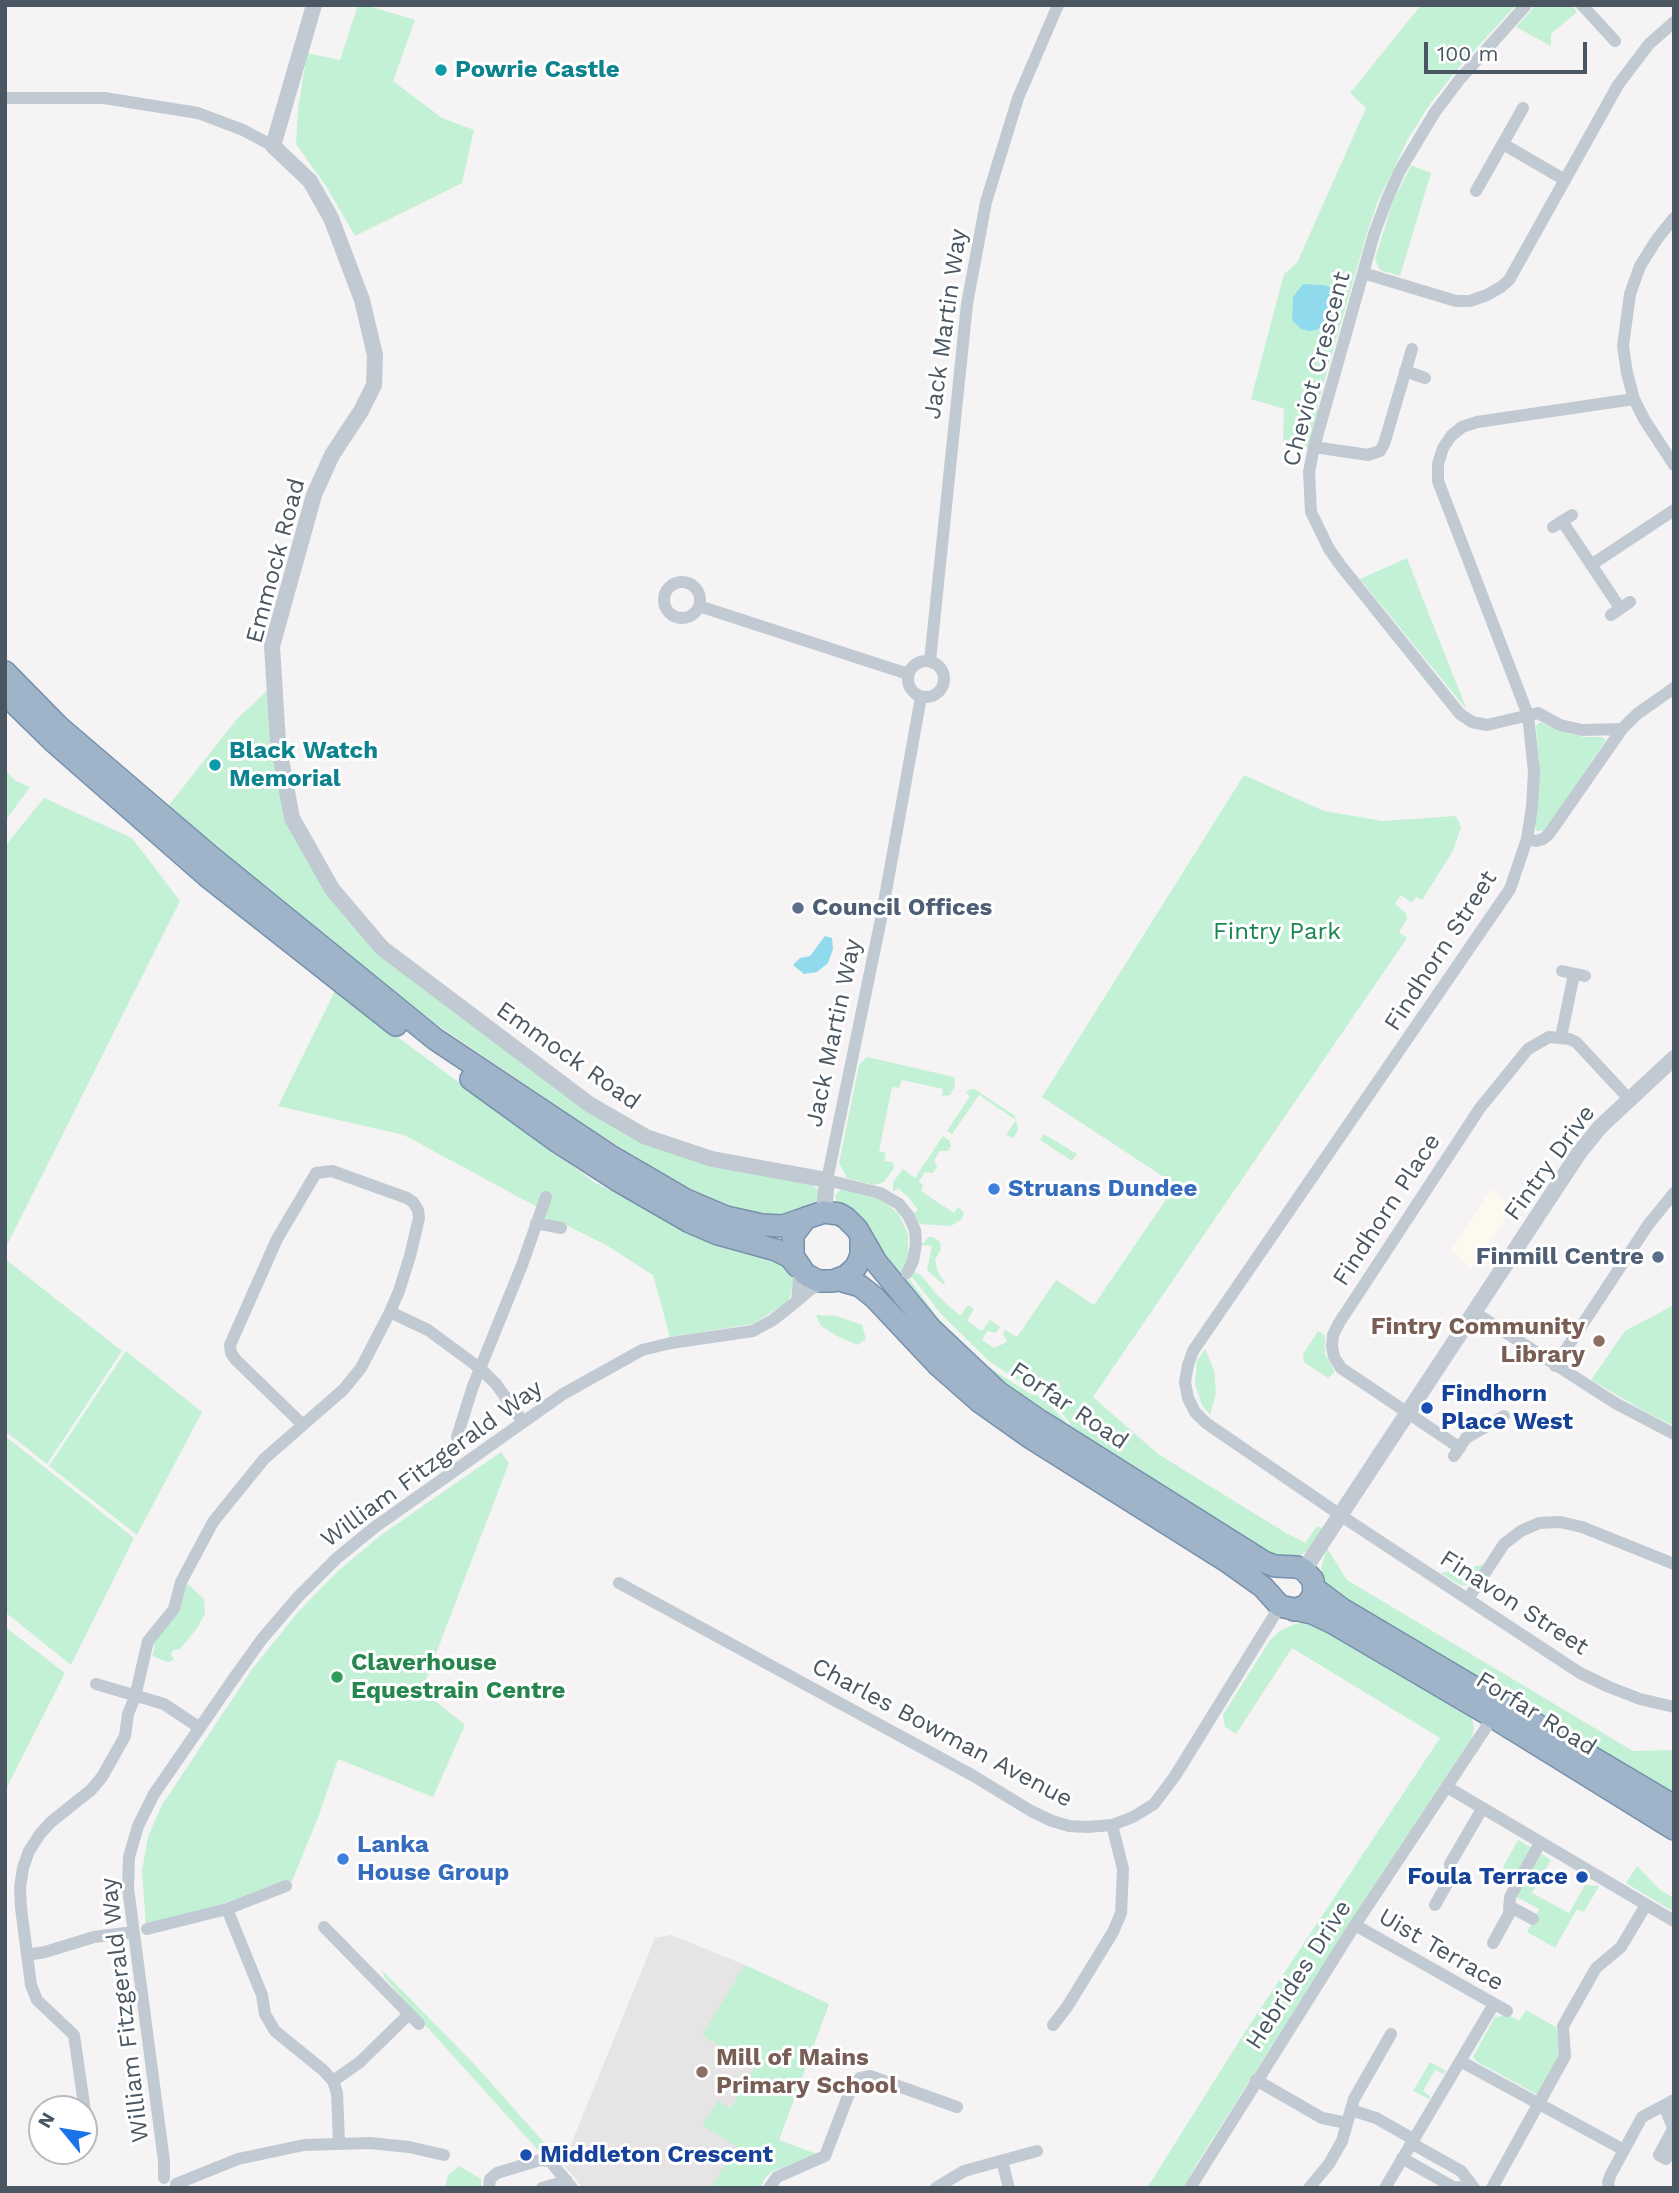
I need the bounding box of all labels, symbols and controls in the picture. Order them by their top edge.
scale bar [1427,28,1590,72]
text: 100 m [1437,41,1499,66]
place label: Powrie Castle [455,56,620,84]
marker: Powrie Castle [433,62,449,78]
street label: Jack Martin Way [918,227,974,421]
street label: Cheviot Crescent [1277,268,1357,470]
street label: Emmock Road [240,476,312,646]
place label: Black Watch Memorial [229,737,378,793]
marker: Black Watch Memorial [207,757,223,773]
street label: Findhorn Street [1378,865,1504,1037]
place label: Council Offices [812,894,992,922]
marker: Council Offices [790,900,806,916]
park label: Fintry Park [1213,918,1341,946]
street label: Jack Martin Way [800,936,868,1130]
street label: Emmock Road [490,996,646,1116]
street label: Fintry Drive [1498,1100,1602,1226]
street label: Findhorn Place [1327,1128,1447,1292]
place label: Struans Dundee [1008,1175,1197,1203]
marker: Struans Dundee [986,1181,1002,1197]
place label: Finmill Centre [1476,1243,1644,1271]
marker: Finmill Centre [1650,1249,1666,1265]
place label: Fintry Community Library [1371,1313,1585,1369]
marker: Fintry Community Library [1591,1333,1607,1349]
street label: Forfar Road [1004,1356,1134,1456]
street label: William Fitzgerald Way [316,1374,548,1554]
place label: Findhorn Place West [1441,1380,1573,1436]
marker: Findhorn Place West [1419,1400,1435,1416]
street label: Finavon Street [1434,1544,1594,1662]
place label: Claverhouse Equestrain Centre [351,1649,565,1705]
street label: Charles Bowman Avenue [807,1652,1077,1814]
street label: Forfar Road [1471,1666,1601,1762]
marker: Claverhouse Equestrain Centre [329,1669,345,1685]
place label: Lanka House Group [357,1831,509,1887]
marker: Lanka House Group [335,1851,351,1867]
place label: Foula Terrace [1407,1863,1568,1891]
marker: Foula Terrace [1574,1869,1590,1885]
street label: William Fitzgerald Way [94,1876,156,2144]
street label: Hebrides Drive [1240,1895,1358,2055]
street label: Uist Terrace [1373,1903,1509,1997]
place label: Mill of Mains Primary School [716,2044,897,2100]
marker: Mill of Mains Primary School [694,2064,710,2080]
north arrow [28,2095,98,2165]
text: N [33,2108,60,2132]
place label: Middleton Crescent [540,2141,773,2169]
marker: Middleton Crescent [518,2147,534,2163]

